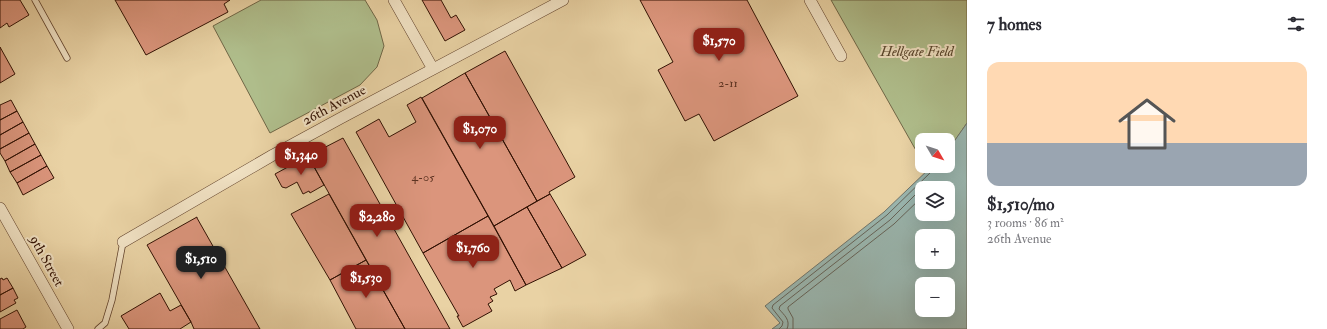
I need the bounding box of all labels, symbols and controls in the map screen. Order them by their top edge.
icon: filters [1285,13,1307,35]
text: 7 homes [987,14,1042,35]
pin: $1,570 [686,28,752,62]
text: $1,570 [702,33,736,49]
park label: Hellgate Field [879,43,955,60]
house number: 2-11 [718,76,738,91]
street label: 26th Avenue [299,81,369,129]
icon: home [1111,88,1183,160]
pin: $1,070 [447,116,513,150]
text: $1,070 [463,121,497,137]
north arrow [915,133,955,173]
map controls [915,133,955,317]
pin: $1,340 [268,142,334,176]
text: $1,340 [284,147,318,163]
house number: 4-05 [412,170,435,185]
button: layers [915,181,955,221]
text: $1,510/mo [987,194,1054,215]
pin: $2,280 [344,204,410,238]
text: $2,280 [359,209,395,225]
text: 3 rooms · 86 m² [987,215,1064,231]
button: + [915,229,955,269]
text: 26th Avenue [987,231,1052,247]
street label: 9th Street [26,232,68,290]
pin: $1,760 [440,235,506,269]
text: $1,760 [456,240,490,256]
pin: $1,510 [168,246,234,280]
text: $1,510 [185,251,217,267]
pin: $1,530 [333,265,399,299]
text: $1,530 [350,270,382,286]
button: − [915,277,955,317]

